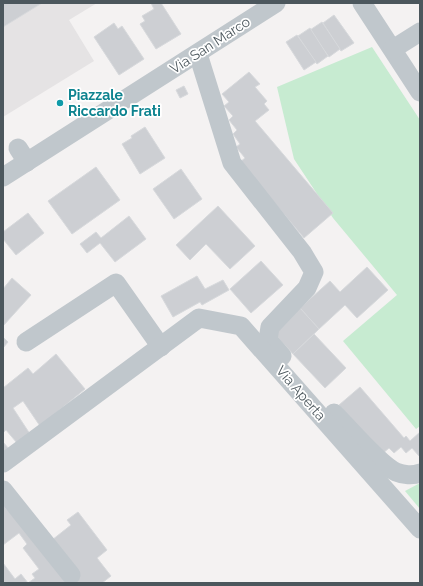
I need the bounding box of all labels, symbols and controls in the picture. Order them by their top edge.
street label: Via San Marco [167,13,253,77]
place label: Piazzale Riccardo Frati [68,87,161,119]
marker: Piazzale Riccardo Frati [55,98,65,108]
street label: Via Aperta [273,363,329,423]

